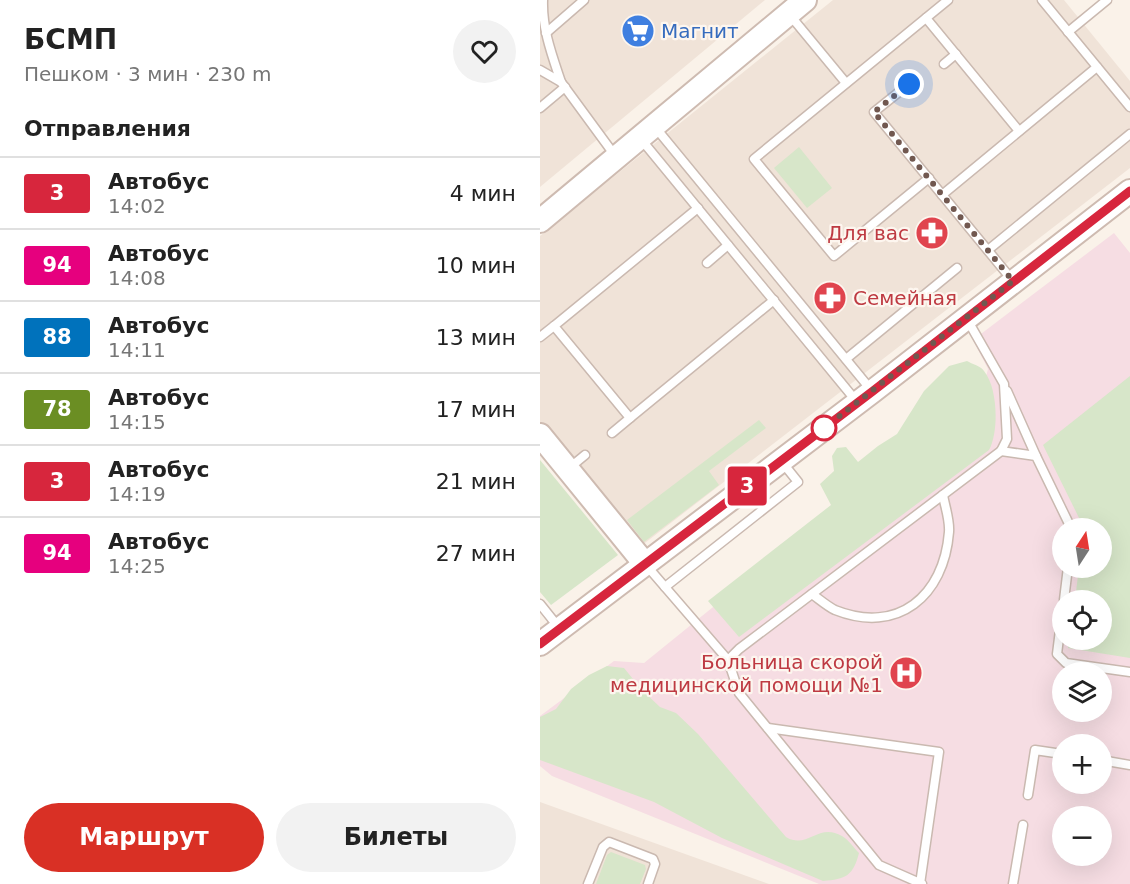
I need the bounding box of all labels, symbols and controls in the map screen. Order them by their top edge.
supermarket icon: Магнит [620,13,656,49]
place label: Магнит [661,19,739,43]
button: heart [453,20,516,83]
text: БСМП [24,23,117,56]
text: Пешком · 3 мин · 230 m [24,62,271,86]
your location [894,69,924,99]
text: Отправления [24,116,191,141]
text: Автобус [108,169,210,194]
text: 3 [50,181,64,205]
text: 4 мин [450,181,516,206]
text: 14:02 [108,194,166,218]
pharmacy icon: Для вас [914,215,950,251]
place label: Для вас [827,221,909,245]
text: Автобус [108,241,210,266]
text: 94 [42,253,72,277]
text: 10 мин [436,253,516,278]
text: 14:08 [108,266,166,290]
pharmacy icon: Семейная [812,280,848,316]
place label: Семейная [853,286,957,310]
text: Автобус [108,313,210,338]
text: 88 [42,325,72,349]
text: 13 мин [436,325,516,350]
text: 14:11 [108,338,166,362]
text: Автобус [108,385,210,410]
text: 78 [42,397,72,421]
text: 17 мин [436,397,516,422]
text: 14:15 [108,410,166,434]
unlabelled marker [811,415,837,441]
text: Автобус [108,457,210,482]
line badge: 3 [728,466,766,506]
text: 3 [50,469,64,493]
text: 21 мин [436,469,516,494]
text: 3 [740,474,754,498]
text: 14:19 [108,482,166,506]
north arrow [1052,518,1112,578]
map controls [1052,518,1112,866]
text: Автобус [108,529,210,554]
text: 94 [42,541,72,565]
text: 27 мин [436,541,516,566]
text: 14:25 [108,554,166,578]
button: locate [1052,590,1112,650]
place label: Больница скорой медицинской помощи №1 [610,650,883,697]
hospital icon: Больница скорой медицинской помощи №1 [888,655,924,691]
button: layers [1052,662,1112,722]
button: + [1052,734,1112,794]
button: Маршрут [24,803,264,872]
button: Билеты [276,803,516,872]
button: − [1052,806,1112,866]

